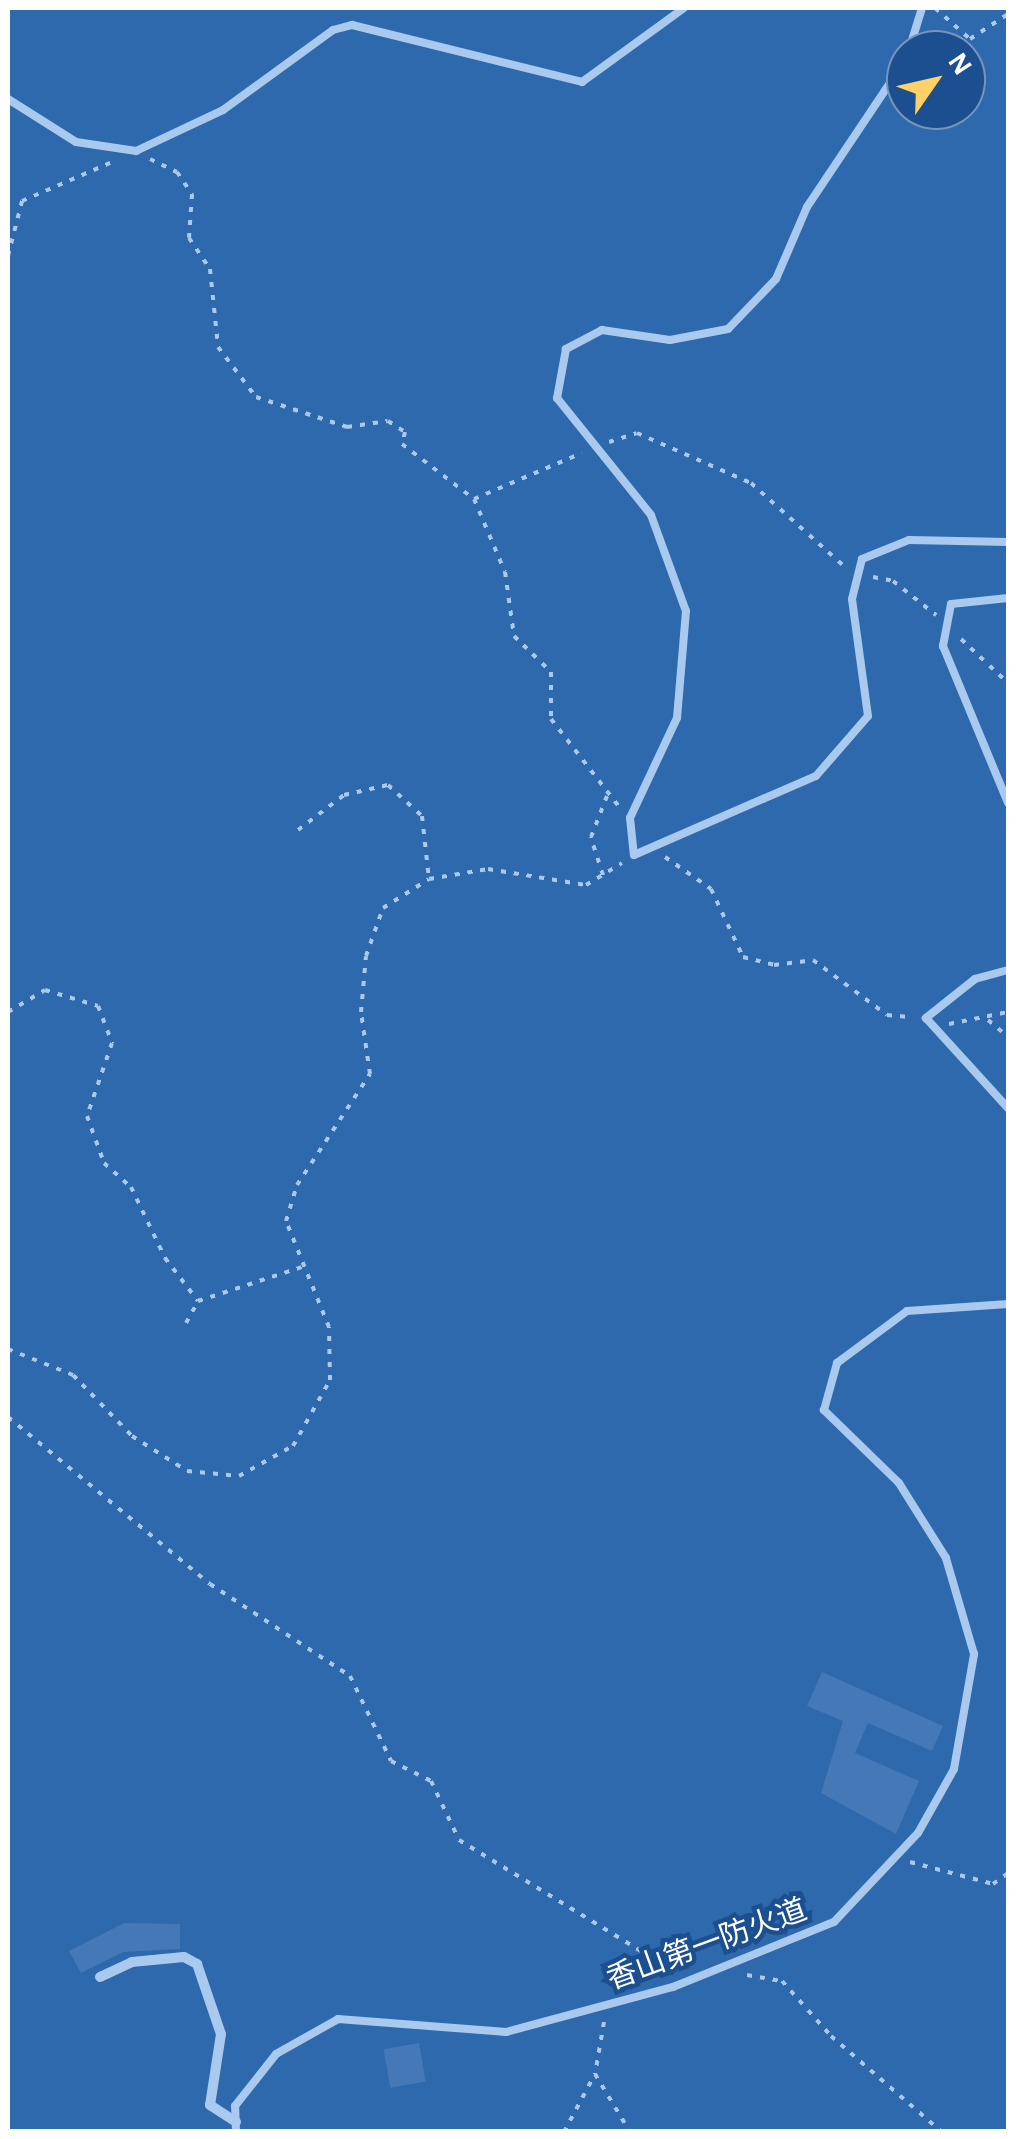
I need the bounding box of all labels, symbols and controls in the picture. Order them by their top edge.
north arrow [886,30,986,130]
text: N [942,48,976,80]
street label: 香山第一防火道 [602,1892,812,1998]

